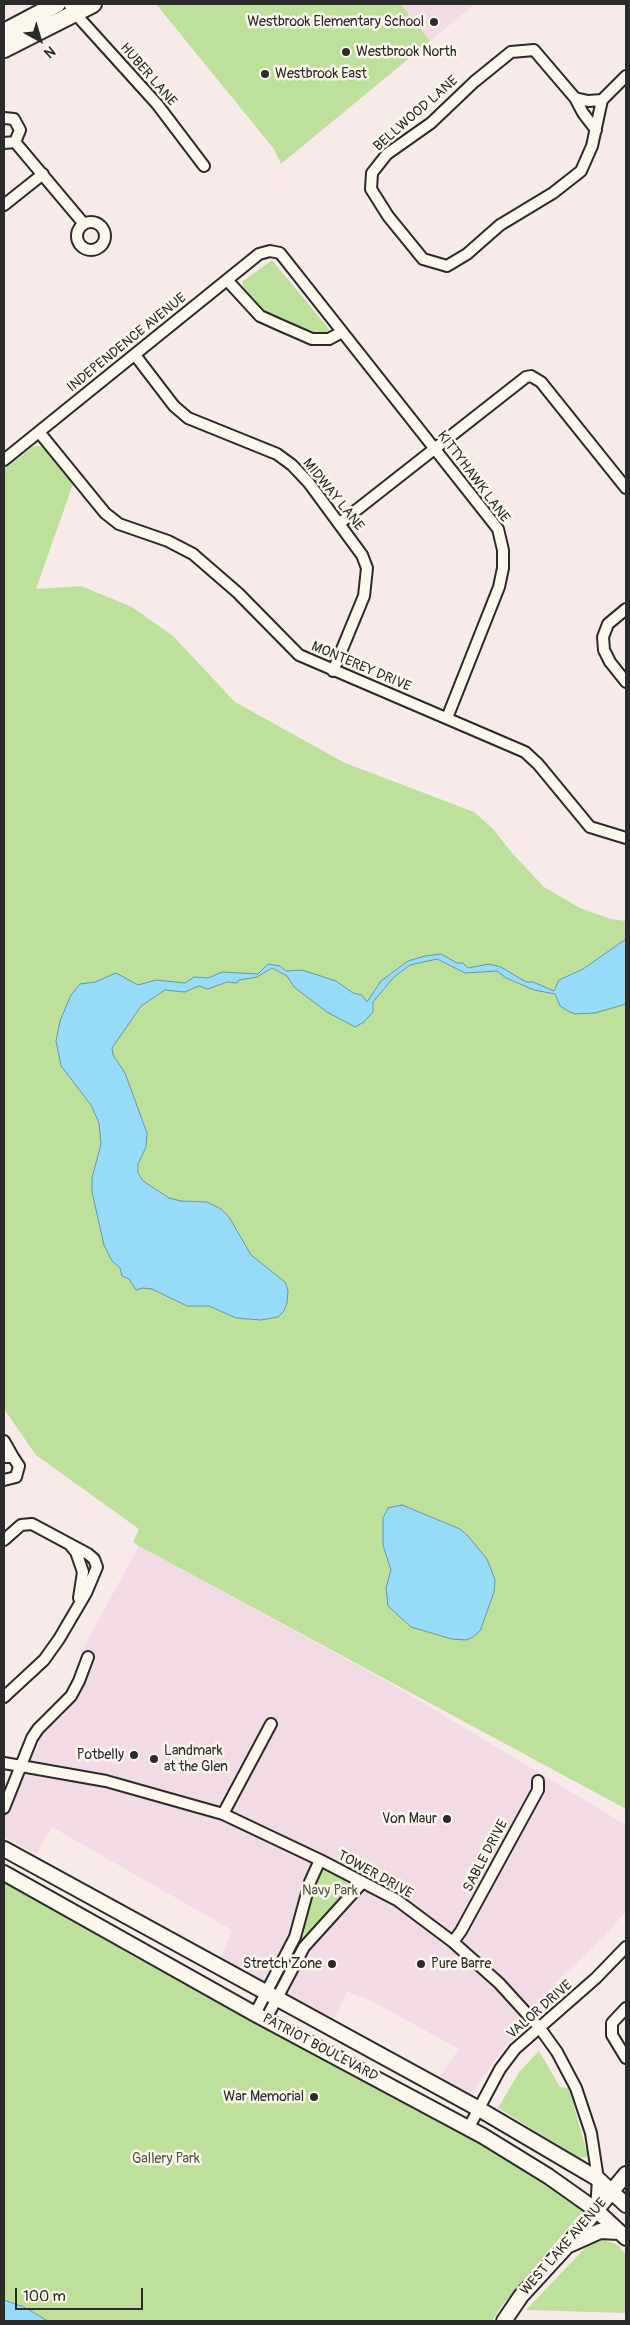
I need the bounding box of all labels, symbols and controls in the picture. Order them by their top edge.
place label: Westbrook Elementary School [247,14,424,30]
north arrow [15,15,65,65]
marker: Westbrook Elementary School [428,16,440,28]
street label: HUBER LANE [116,40,180,110]
text: N [41,42,59,62]
place label: Westbrook North [356,44,456,60]
marker: Westbrook North [340,46,352,58]
place label: Westbrook East [275,66,367,82]
marker: Westbrook East [259,68,271,80]
street label: BELLWOOD LANE [370,73,462,155]
street label: INDEPENDENCE AVENUE [64,290,190,396]
street label: KITTYHAWK LANE [433,428,513,526]
street label: MIDWAY LANE [299,456,367,534]
street label: MONTEREY DRIVE [309,638,413,696]
place label: Landmark at the Glen [164,1743,228,1775]
place label: Potbelly [77,1747,124,1763]
marker: Potbelly [128,1749,140,1761]
marker: Landmark at the Glen [148,1753,160,1765]
place label: Von Maur [382,1811,437,1827]
marker: Von Maur [441,1813,453,1825]
street label: SABLE DRIVE [460,1817,512,1895]
street label: TOWER DRIVE [334,1847,416,1903]
park label: Navy Park [302,1883,358,1899]
place label: Stretch Zone [243,1956,322,1972]
place label: Pure Barre [431,1956,491,1972]
marker: Stretch Zone [326,1958,338,1970]
marker: Pure Barre [415,1958,427,1970]
street label: VALOR DRIVE [504,1977,576,2043]
street label: PATRIOT BOULEVARD [259,2010,381,2086]
place label: War Memorial [223,2089,304,2105]
marker: War Memorial [308,2091,320,2103]
park label: Gallery Park [132,2151,200,2167]
street label: WEST LAKE AVENUE [517,2195,611,2299]
scale bar [18,2278,145,2310]
text: 100 m [23,2287,66,2306]

